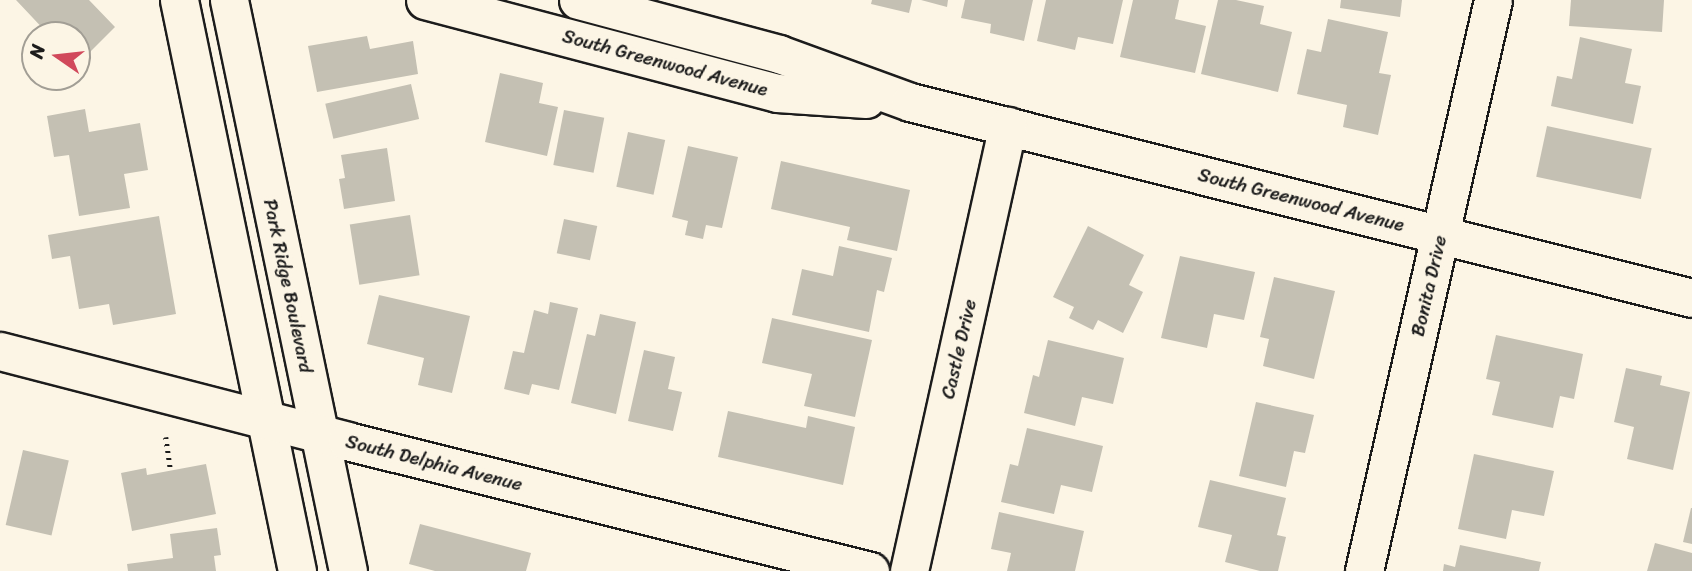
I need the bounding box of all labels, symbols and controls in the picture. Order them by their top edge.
north arrow [21,21,91,91]
street label: South Greenwood Avenue [560,25,770,101]
text: N [19,41,55,62]
street label: South Greenwood Avenue [1195,163,1407,237]
street label: Park Ridge Boulevard [258,197,318,375]
street label: Bonita Drive [1406,233,1452,339]
street label: Castle Drive [936,297,982,401]
street label: South Delphia Avenue [343,430,525,496]

